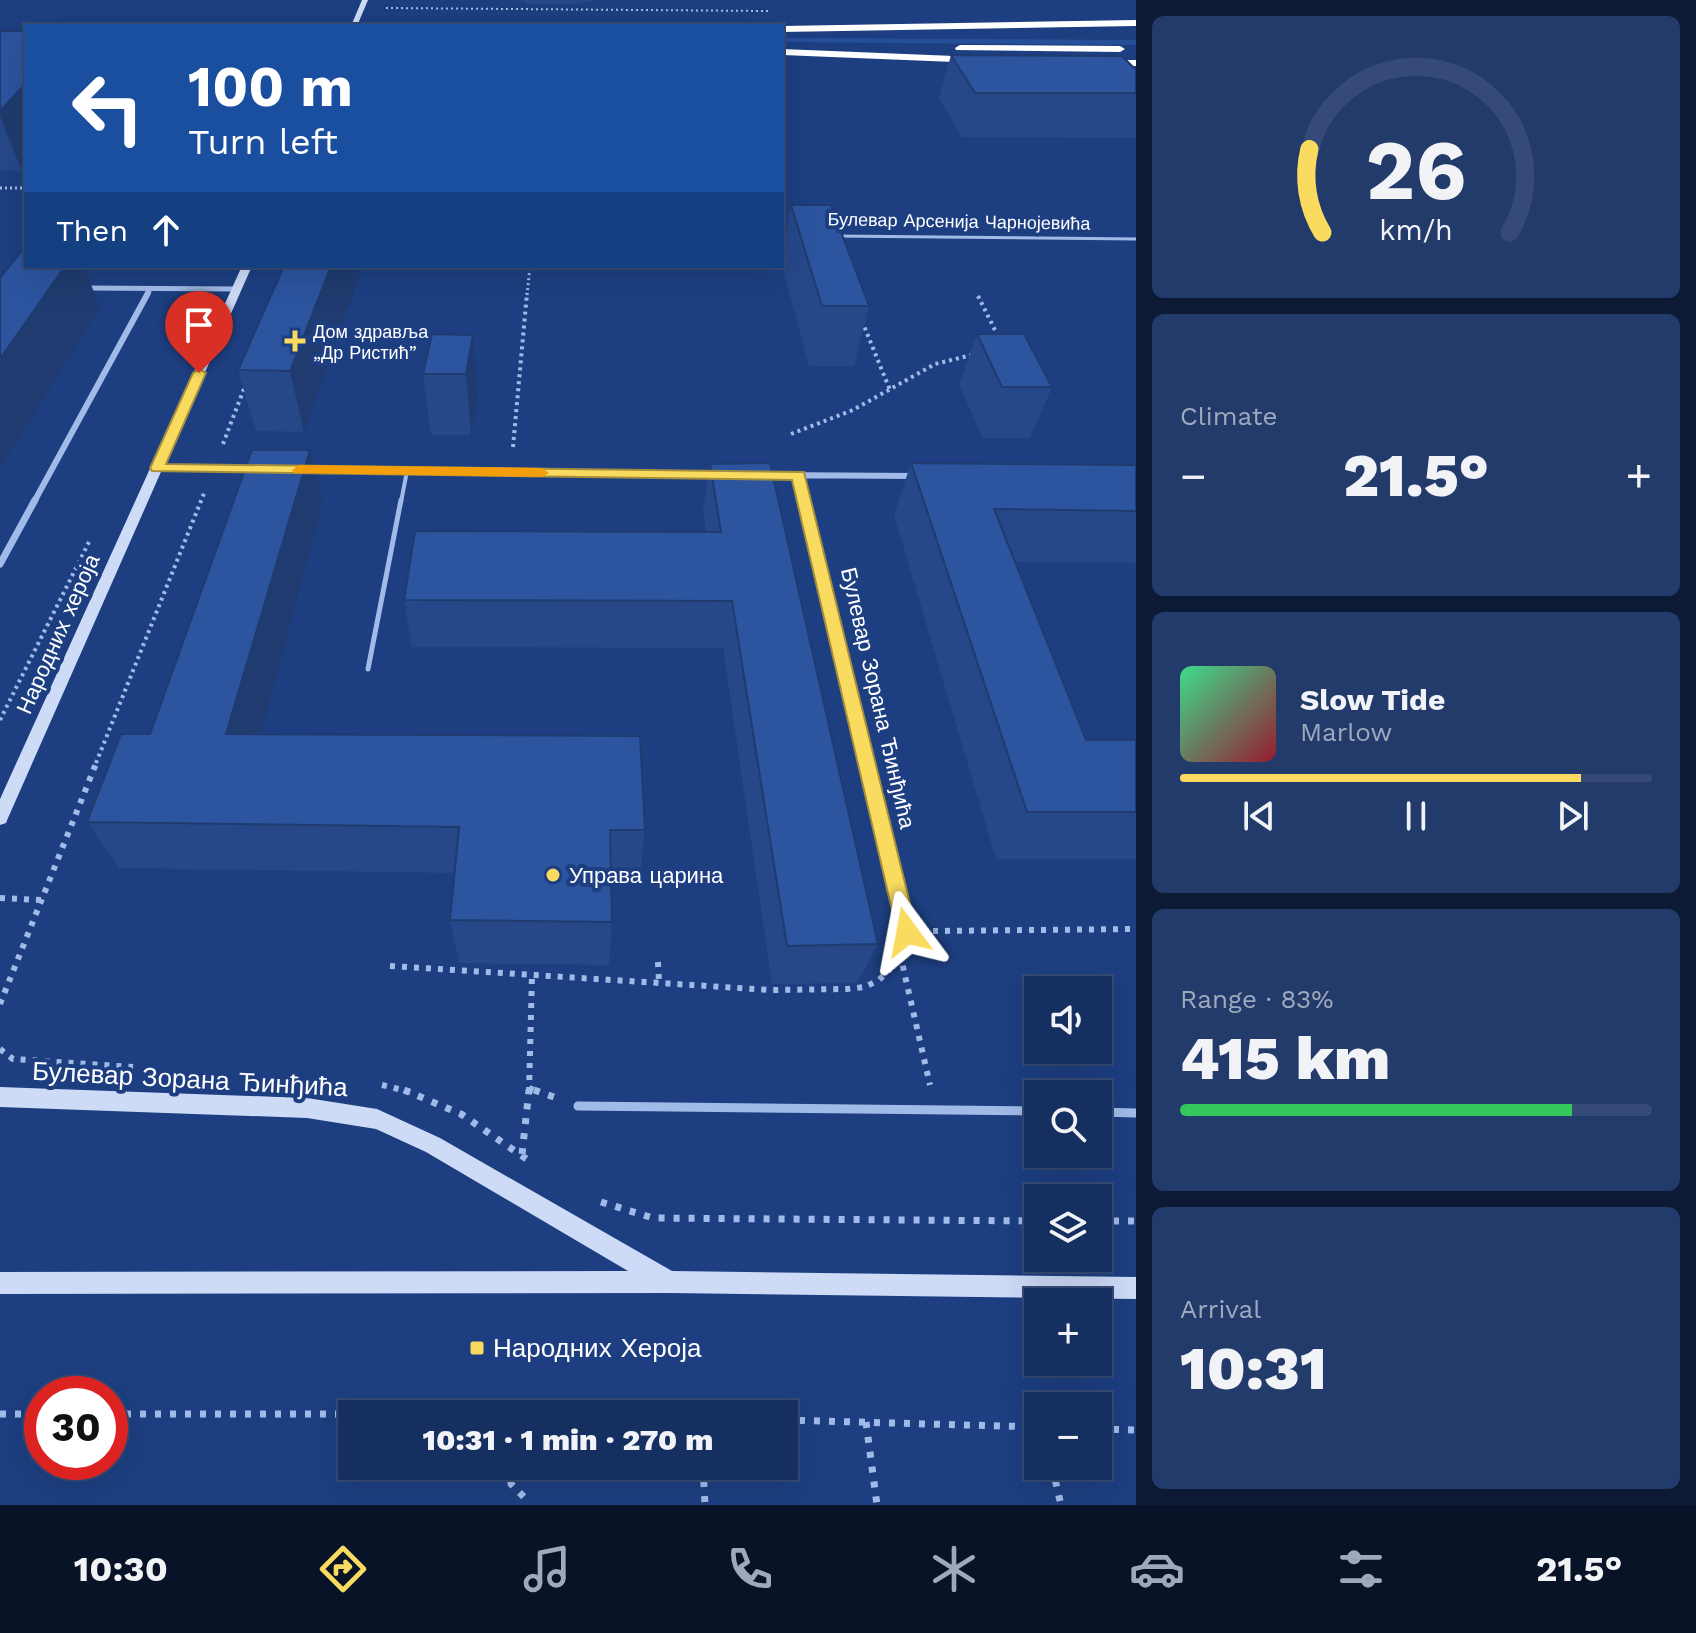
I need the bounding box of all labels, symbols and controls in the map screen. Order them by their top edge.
text: 100 m [188,54,353,120]
icon: left [56,56,160,160]
text: Turn left [188,121,338,163]
text: 26 [1366,121,1466,218]
icon: ahead [144,208,188,252]
street label: Булевар Арсенија Чарнојевића [827,208,1092,234]
text: Then [56,213,128,248]
text: km/h [1379,213,1453,247]
pin [165,291,233,373]
icon: arrive [177,303,221,347]
place label: Дом здравља „Др Ристић” [313,321,429,363]
marker: Дом здравља „Др Ристић” [284,330,306,352]
text: Climate [1180,401,1278,431]
text: 21.5° [1343,440,1489,511]
text: − [1180,450,1207,502]
text: + [1625,450,1652,502]
street label: Народних хероја [12,549,105,718]
street label: Булевар Зорана Ђинђића [836,565,920,832]
text: Slow Tide [1300,682,1445,717]
text: Marlow [1300,717,1392,747]
icon: previous [1237,794,1281,838]
icon: pause [1394,794,1438,838]
icon: next [1551,794,1595,838]
place label: Управа царина [569,863,724,888]
marker: Управа царина [544,866,562,884]
position arrow [865,890,949,974]
map controls [1024,976,1112,1480]
button: sound [1024,976,1112,1064]
text: Range · 83% [1180,984,1333,1014]
text: 415 km [1180,1023,1390,1094]
street label: Булевар Зорана Ђинђића [31,1056,349,1102]
button: search [1024,1080,1112,1168]
button: layers [1024,1184,1112,1272]
button: + [1024,1288,1112,1376]
text: Arrival [1180,1294,1261,1324]
place label: Народних Хероја [493,1333,702,1363]
text: 10:31 [1180,1333,1327,1404]
marker: Народних Хероја [468,1339,486,1357]
speed limit sign: 30 [24,1376,128,1480]
button: − [1024,1392,1112,1480]
text: 10:31 · 1 min · 270 m [423,1422,713,1457]
icon: directions [315,1541,371,1597]
icon: music [519,1541,575,1597]
icon: phone [722,1541,778,1597]
icon: climate [926,1541,982,1597]
icon: car [1129,1541,1185,1597]
icon: filters [1333,1541,1389,1597]
text: 10:30 [74,1548,168,1590]
text: 21.5° [1536,1548,1622,1590]

